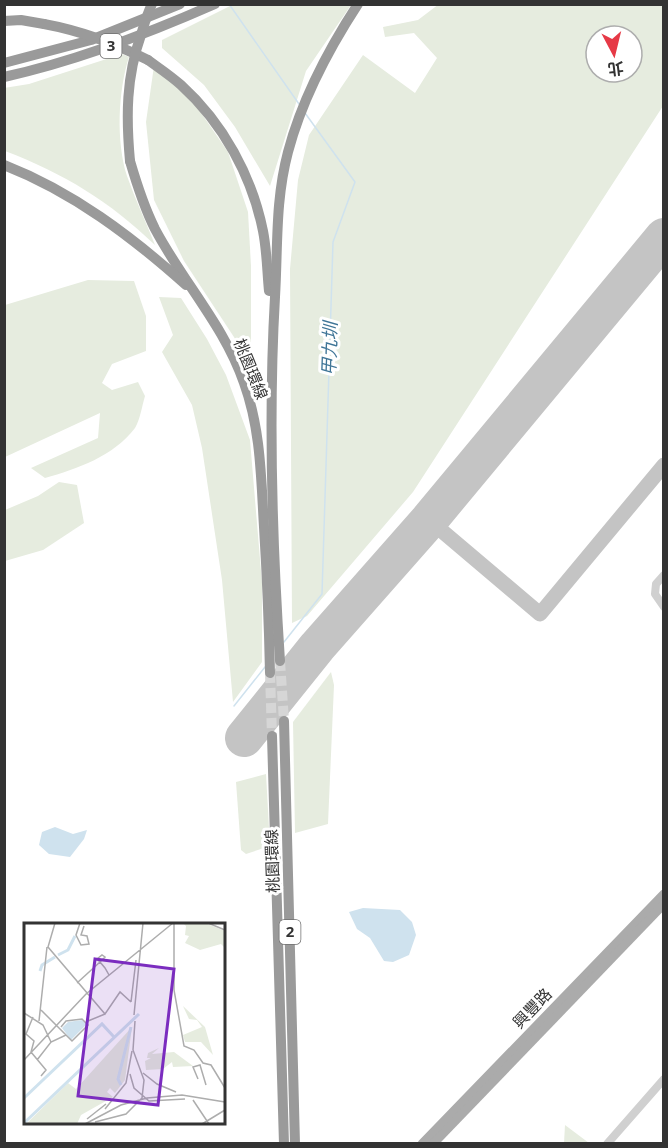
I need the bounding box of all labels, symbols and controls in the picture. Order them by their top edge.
north arrow [584,24,644,84]
road number: 3 [100,34,122,58]
text: 北 [607,57,625,81]
water label: 甲九圳 [316,319,342,376]
street label: 桃園環線 [229,335,273,403]
street label: 桃園環線 [260,829,284,893]
road number: 2 [280,920,300,944]
inset map [24,923,225,1124]
street label: 興豐路 [507,983,557,1033]

